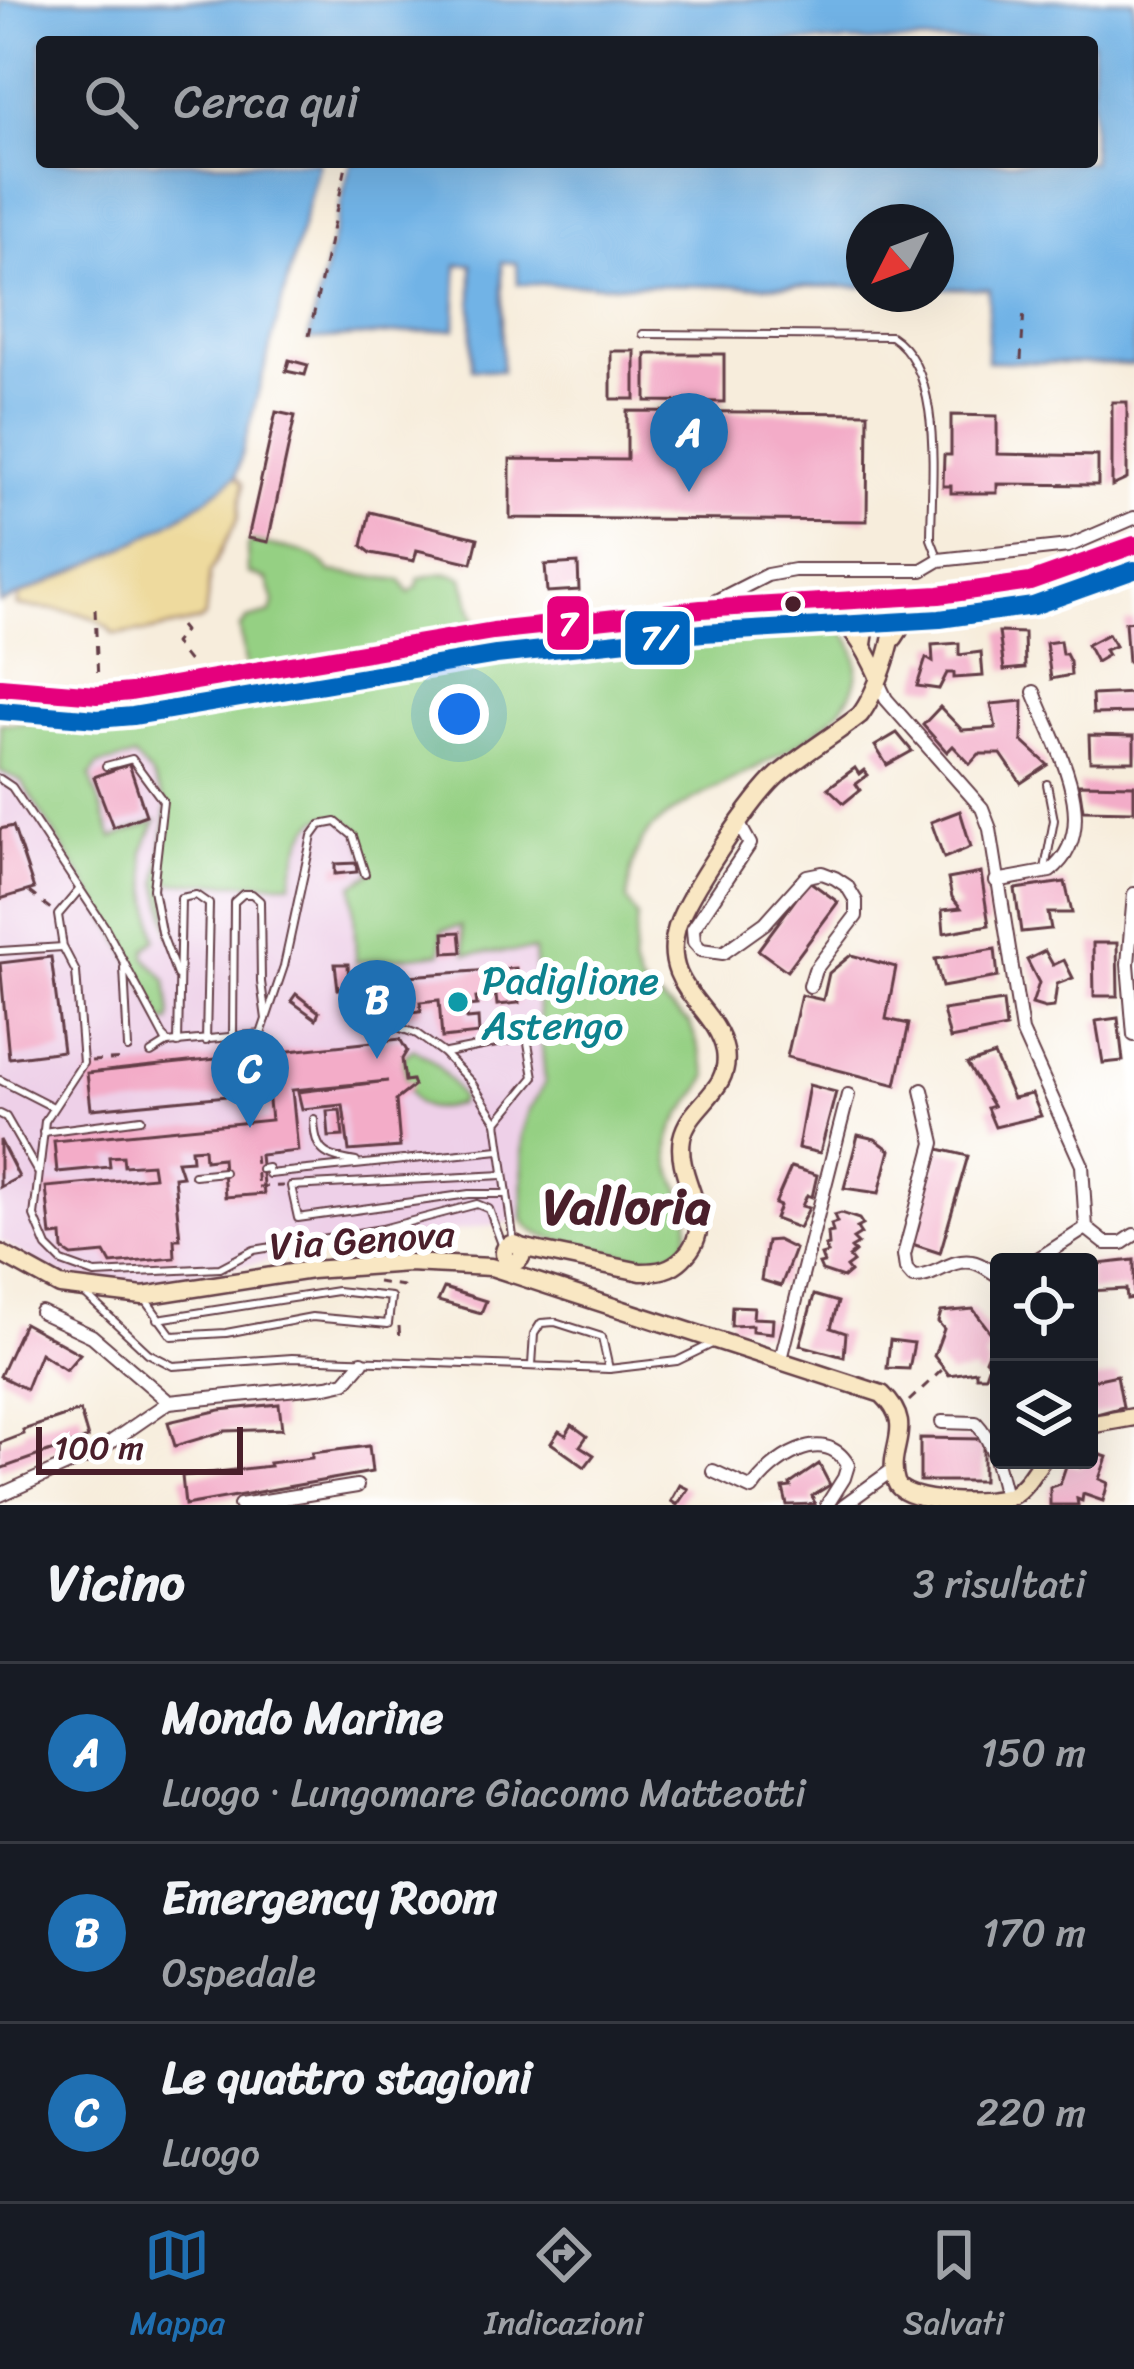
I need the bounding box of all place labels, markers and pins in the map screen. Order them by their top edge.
pin: A [650,393,728,492]
unlabelled marker [782,593,804,615]
place label: Padiglione Astengo [481,946,659,1060]
pin: B [338,960,416,1059]
marker: Padiglione Astengo [445,989,471,1015]
pin: C [211,1029,289,1128]

